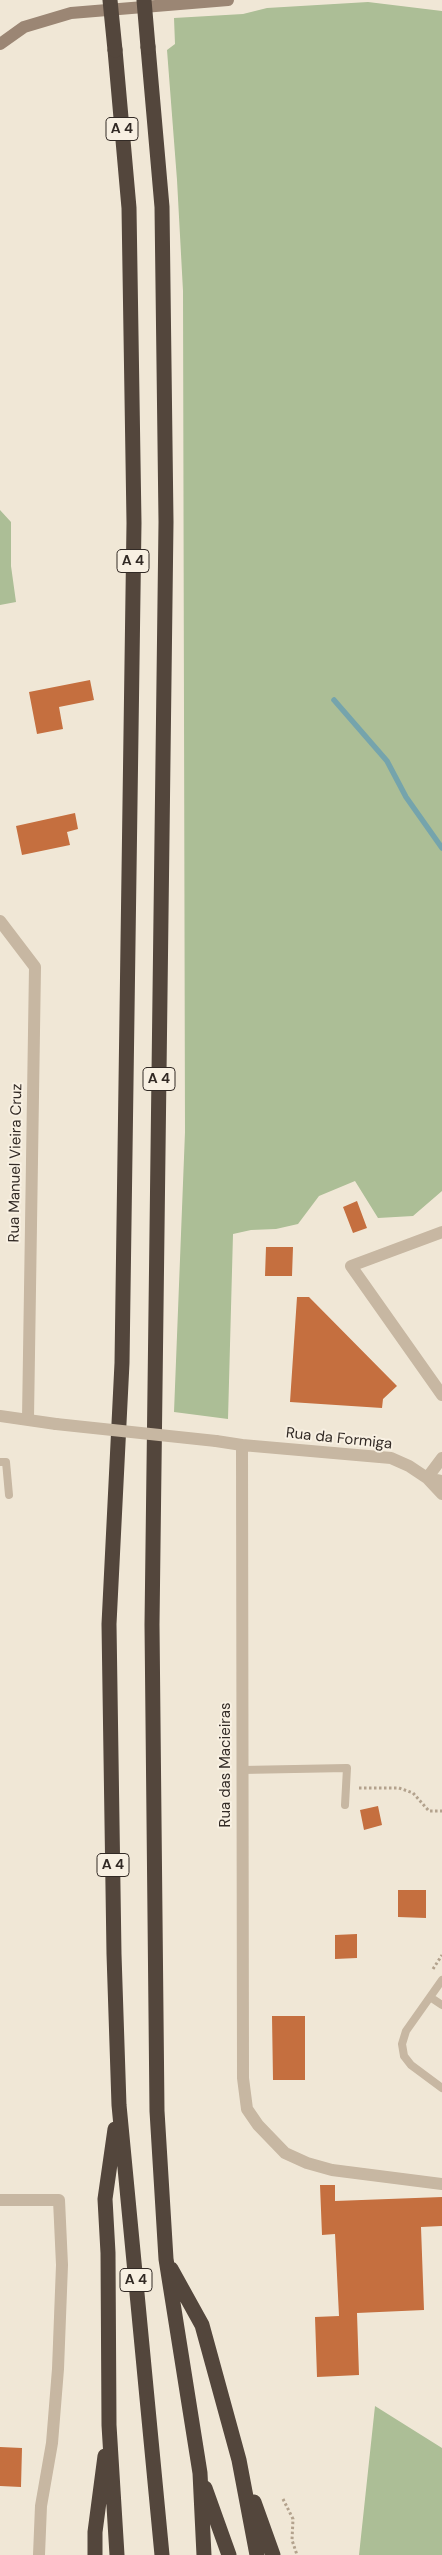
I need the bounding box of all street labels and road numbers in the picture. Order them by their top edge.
road number: A 4 [106,118,138,140]
road number: A 4 [117,550,149,572]
road number: A 4 [143,1068,175,1090]
street label: Rua Manuel Vieira Cruz [6,1083,26,1243]
street label: Rua da Formiga [285,1424,393,1454]
street label: Rua das Macieiras [217,1702,235,1828]
road number: A 4 [97,1854,129,1876]
road number: A 4 [120,2268,152,2292]

